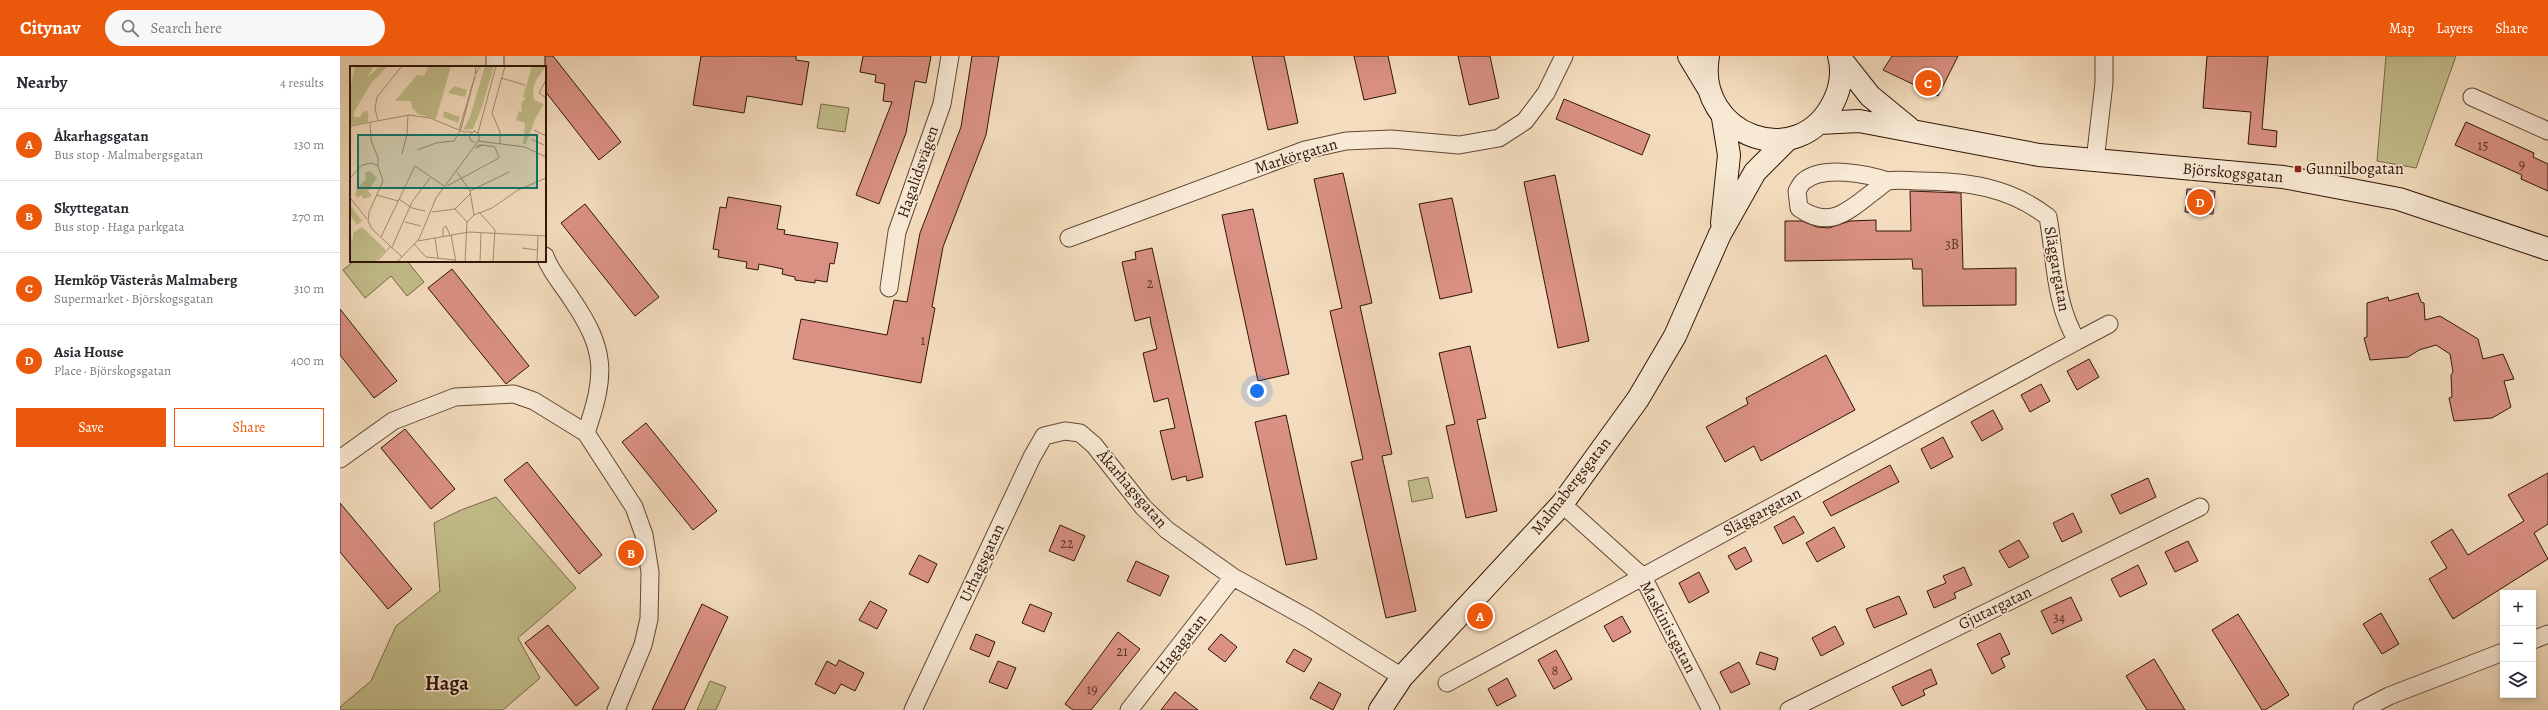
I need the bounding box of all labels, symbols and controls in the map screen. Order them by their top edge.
search box [105,10,385,46]
text: Citynav [20,15,81,41]
icon: search [119,17,141,39]
text: Search here [151,18,222,38]
text: Map [2389,19,2415,38]
text: Layers [2437,19,2473,38]
text: Share [2495,19,2528,38]
inset map [350,66,546,262]
pin: C [1915,68,1941,98]
text: Nearby [16,71,67,94]
text: 4 results [280,74,324,91]
street label: Hagalidsvägen [892,123,944,221]
text: Åkarhagsgatan [54,126,149,146]
street label: Markörgatan [1252,133,1340,179]
text: A [25,136,33,153]
text: 130 m [294,136,324,153]
house number: 15 [2478,136,2488,155]
text: Bus stop · Malmabergsgatan [54,146,203,163]
house number: 9 [2519,155,2525,174]
street label: Björskogsgatan [2182,158,2284,188]
place label: Gunnilbogatan [2306,158,2404,180]
marker: Gunnilbogatan [2293,164,2303,174]
pin: D [2187,187,2213,217]
text: Skyttegatan [54,198,129,218]
text: B [25,208,33,225]
text: 270 m [292,208,324,225]
text: Bus stop · Haga parkgata [54,218,185,235]
street label: Släggargatan [2039,225,2075,313]
house number: 3B [1945,235,1959,254]
text: Hemköp Västerås Malmaberg [54,270,237,290]
house number: 2 [1147,274,1154,293]
text: C [25,280,33,297]
text: 310 m [294,280,324,297]
text: Supermarket · Björskogsgatan [54,290,213,307]
house number: 1 [921,331,926,350]
text: Asia House [54,342,124,362]
text: D [24,352,34,369]
text: 400 m [291,352,324,369]
text: Place · Björskogsgatan [54,362,171,379]
your location [1247,381,1267,401]
button: Save [16,408,166,447]
button: Share [174,408,324,447]
street label: Malmabergsgatan [1526,432,1616,539]
street label: Åkarhagsgatan [1091,444,1172,533]
street label: Släggargatan [1719,482,1805,542]
street label: Urhagsgatan [954,520,1010,606]
house number: 22 [1060,534,1074,553]
pin: B [618,538,644,568]
street label: Maskinistgatan [1634,577,1702,677]
street label: Gjutargatan [1955,581,2036,635]
map controls [2500,590,2536,698]
button: + [2500,590,2536,626]
pin: A [1467,601,1493,631]
house number: 34 [2053,608,2065,627]
street label: Hagagatan [1150,609,1212,679]
button: − [2500,626,2536,662]
house number: 21 [1116,642,1128,661]
house number: 8 [1552,661,1559,680]
button: layers [2500,662,2536,698]
district label: Haga [425,670,469,697]
house number: 19 [1086,680,1098,699]

